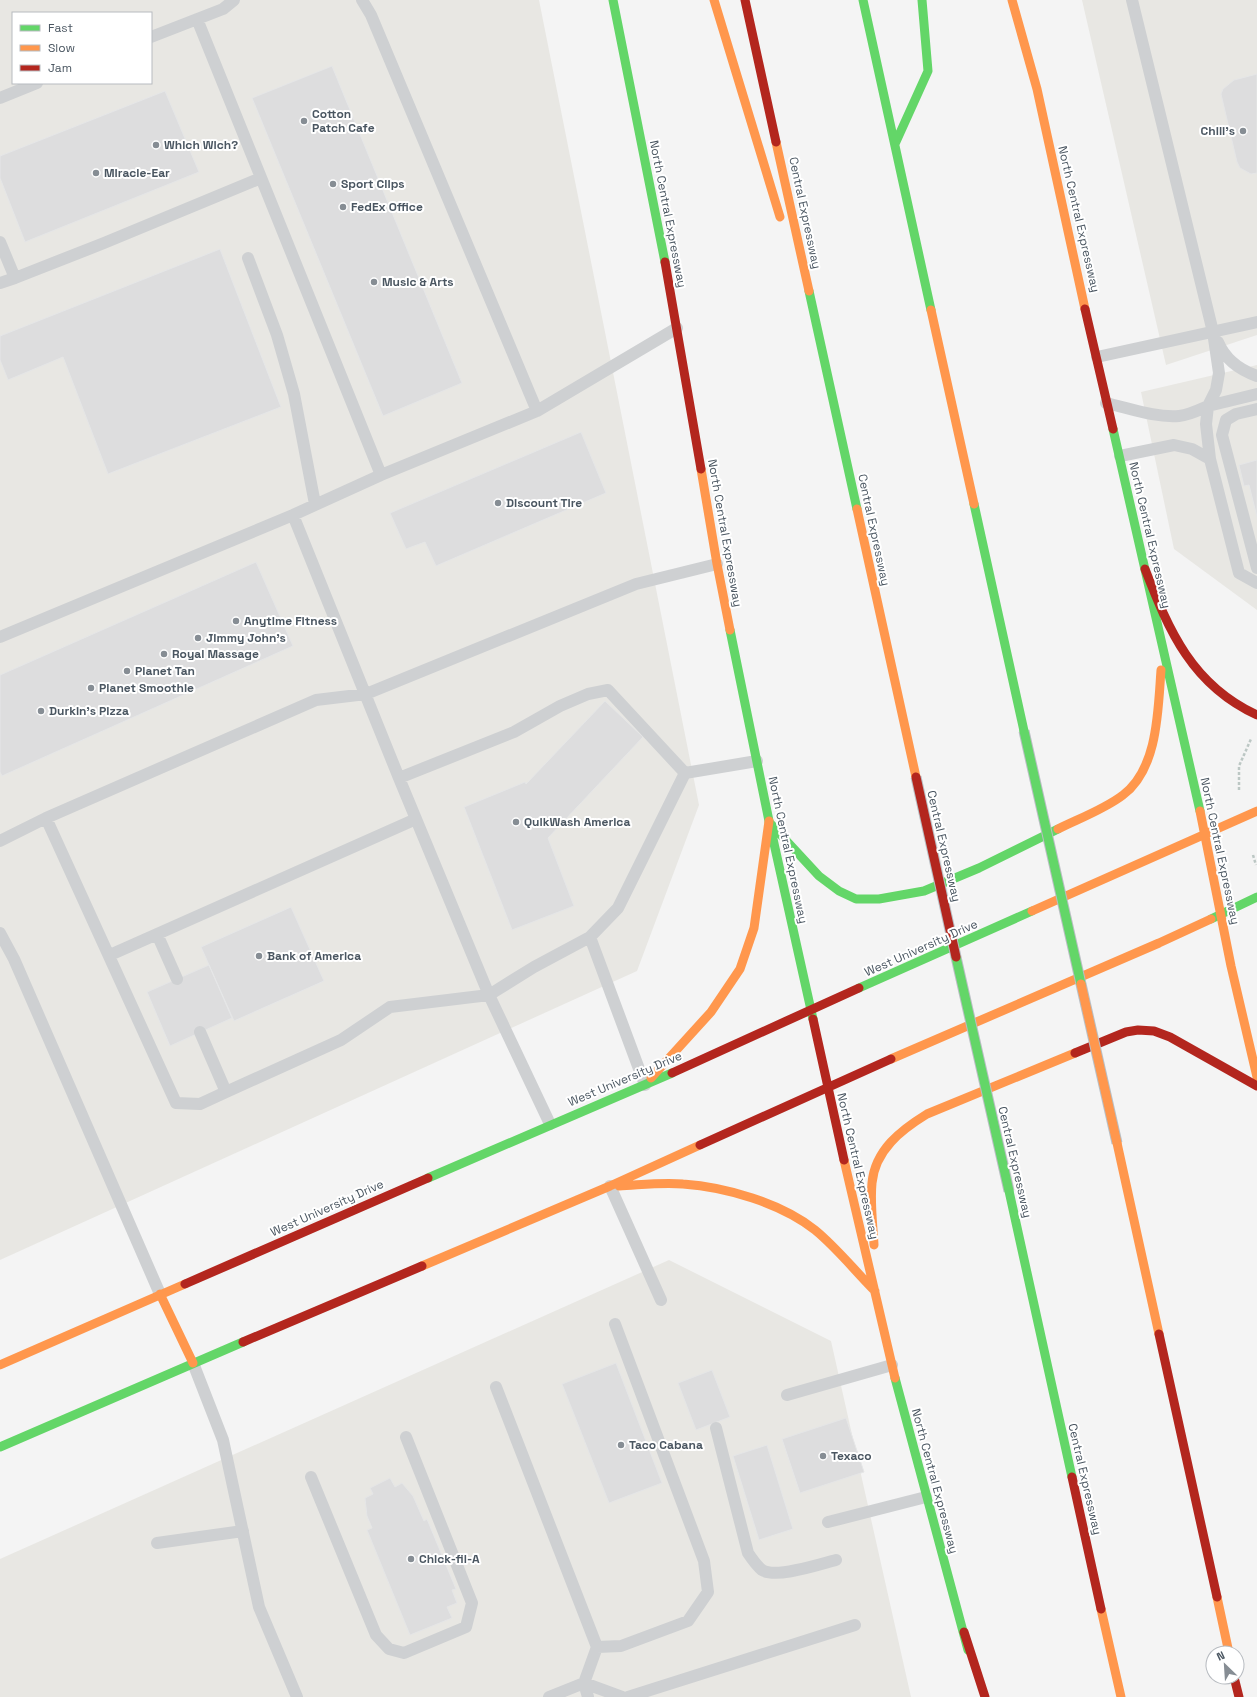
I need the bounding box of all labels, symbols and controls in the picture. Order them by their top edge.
legend [12,12,152,84]
text: Fast [48,20,73,36]
text: Slow [48,40,75,56]
text: Jam [48,60,72,76]
place label: Cotton Patch Cafe [312,106,375,136]
marker: Cotton Patch Cafe [299,116,309,126]
place label: Chili's [1201,123,1235,139]
marker: Chili's [1238,126,1248,136]
place label: Which Wich? [164,137,238,153]
street label: North Central Expressway [646,139,690,289]
marker: Which Wich? [151,140,161,150]
street label: North Central Expressway [1054,144,1104,294]
street label: Central Expressway [785,156,825,270]
place label: Miracle-Ear [104,165,170,181]
marker: Miracle-Ear [91,168,101,178]
place label: Sport Clips [341,176,405,192]
marker: Sport Clips [328,179,338,189]
place label: FedEx Office [351,199,423,215]
marker: FedEx Office [338,202,348,212]
place label: Music & Arts [382,274,454,290]
marker: Music & Arts [369,277,379,287]
street label: North Central Expressway [704,458,746,608]
street label: North Central Expressway [1125,460,1175,610]
street label: Central Expressway [854,473,894,587]
place label: Discount Tire [506,495,582,511]
marker: Discount Tire [493,498,503,508]
place label: Anytime Fitness [244,613,337,629]
marker: Anytime Fitness [231,616,241,626]
place label: Jimmy John's [206,630,286,646]
marker: Jimmy John's [193,633,203,643]
place label: Royal Massage [172,646,259,662]
marker: Royal Massage [159,649,169,659]
place label: Planet Tan [135,663,195,679]
marker: Planet Tan [122,666,132,676]
place label: Planet Smoothie [99,680,194,696]
marker: Planet Smoothie [86,683,96,693]
place label: Durkin's Pizza [49,703,129,719]
marker: Durkin's Pizza [36,706,46,716]
street label: North Central Expressway [765,775,811,925]
street label: North Central Expressway [1197,776,1243,926]
street label: Central Expressway [923,789,965,903]
place label: QuikWash America [524,814,630,830]
marker: QuikWash America [511,817,521,827]
street label: West University Drive [862,916,980,980]
place label: Bank of America [267,948,361,964]
marker: Bank of America [254,951,264,961]
street label: West University Drive [566,1048,684,1110]
street label: North Central Expressway [833,1091,883,1241]
street label: Central Expressway [994,1105,1036,1219]
street label: West University Drive [268,1176,386,1240]
street label: North Central Expressway [908,1407,962,1555]
street label: Central Expressway [1064,1422,1106,1536]
place label: Taco Cabana [629,1437,703,1453]
marker: Taco Cabana [616,1440,626,1450]
place label: Texaco [831,1448,872,1464]
marker: Texaco [818,1451,828,1461]
place label: Chick-fil-A [419,1551,480,1567]
marker: Chick-fil-A [406,1554,416,1564]
north arrow [1205,1645,1245,1685]
text: N [1214,1648,1227,1664]

